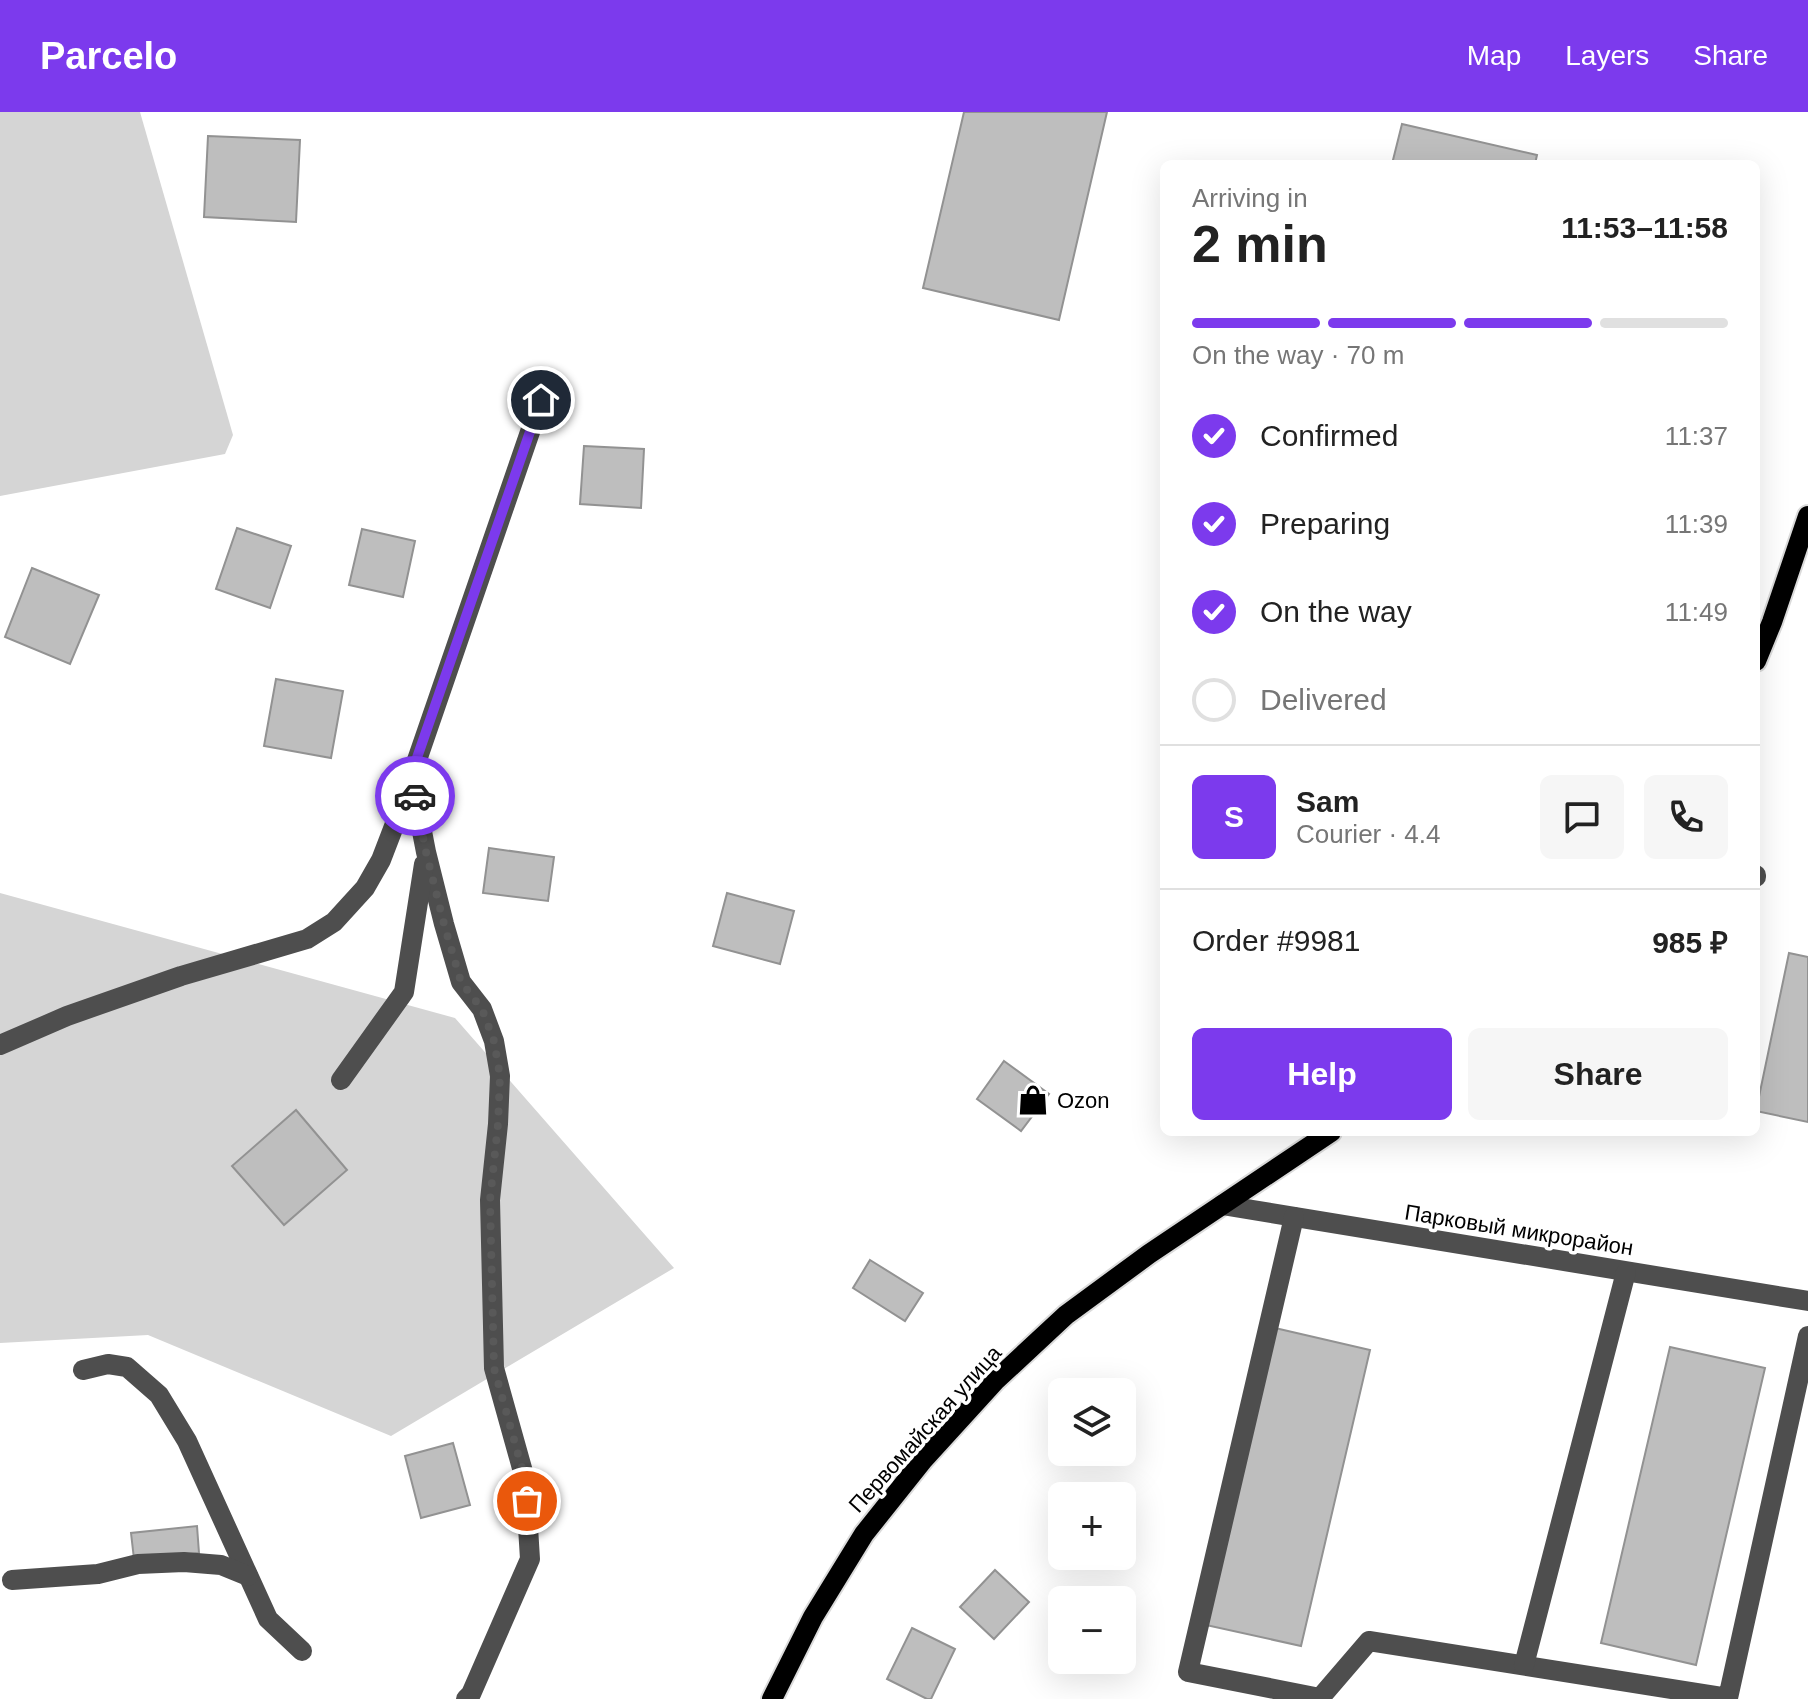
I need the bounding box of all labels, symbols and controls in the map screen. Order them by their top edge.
text: Parcelo [40,35,177,77]
text: Map [1467,40,1521,71]
text: Layers [1565,40,1649,71]
text: Share [1693,40,1768,71]
text: Arriving in [1192,183,1308,213]
text: 11:53–11:58 [1561,211,1728,244]
text: 2 min [1192,215,1328,273]
text: On the way · 70 m [1192,340,1404,370]
pin [507,366,575,434]
icon: home [519,378,563,422]
icon: check [1192,414,1236,458]
text: Confirmed [1260,419,1398,452]
text: 11:37 [1665,421,1728,451]
icon: check [1192,502,1236,546]
text: Preparing [1260,507,1390,540]
text: 11:39 [1665,509,1728,539]
icon: check [1192,590,1236,634]
text: On the way [1260,595,1412,628]
text: 11:49 [1665,597,1728,627]
text: Delivered [1260,683,1387,716]
courier [375,756,455,836]
icon: car [393,774,437,818]
button: chat [1540,775,1624,859]
button: phone [1644,775,1728,859]
text: Sam [1296,785,1359,818]
text: S [1224,800,1244,833]
text: Courier · 4.4 [1296,819,1441,849]
text: Order #9981 [1192,924,1360,957]
text: 985 ₽ [1652,926,1728,959]
button: Help [1192,1028,1452,1120]
button: Share [1468,1028,1728,1120]
shop icon: Ozon [1016,1083,1050,1117]
place label: Ozon [1057,1088,1110,1113]
street label: Парковый микрорайон [1403,1200,1635,1260]
street label: Первомайская улица [844,1340,1007,1517]
map controls [1048,1378,1136,1674]
button: layers [1048,1378,1136,1466]
pin [493,1467,561,1535]
icon: bag [505,1479,549,1523]
button: + [1048,1482,1136,1570]
button: − [1048,1586,1136,1674]

